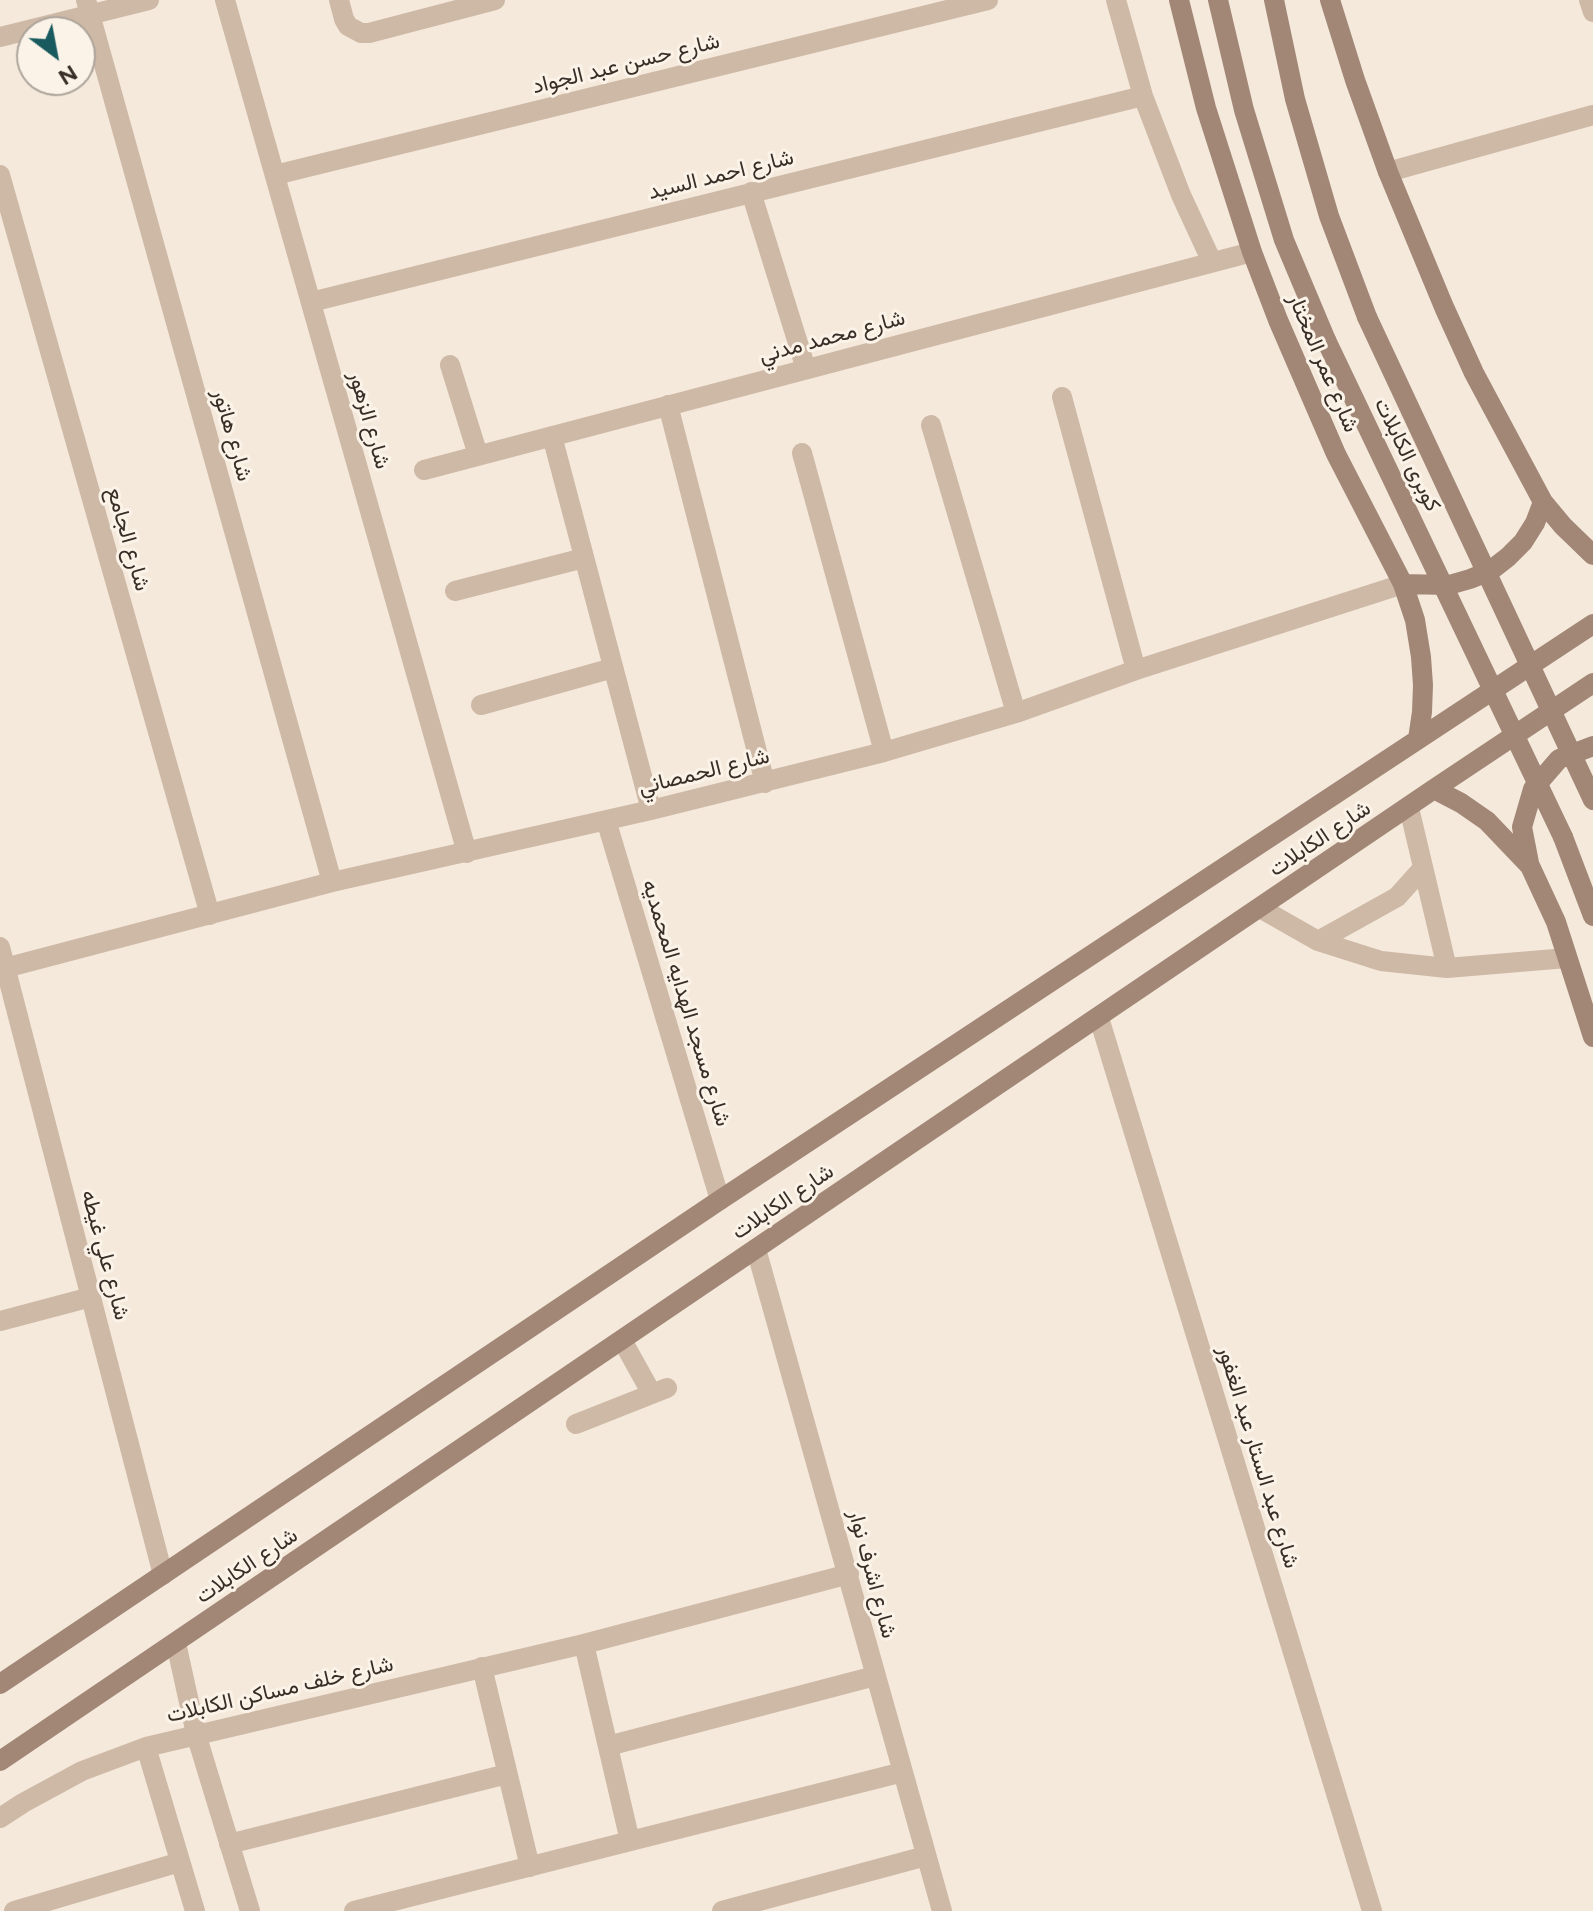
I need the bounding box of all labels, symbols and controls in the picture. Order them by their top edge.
north arrow [16,16,96,96]
street label: شارع حسن عبد الجواد [529,28,723,100]
text: N [54,59,82,91]
street label: شارع احمد السيد [646,144,796,206]
street label: شارع عمر المختار [1282,290,1364,436]
street label: شارع محمد مدني [756,305,908,369]
street label: شارع الزهور [342,368,396,472]
street label: شارع هاتور [206,386,258,484]
street label: كوبرى الكابلات [1368,394,1446,516]
street label: شارع الجامع [101,484,155,594]
street label: شارع الحمصاني [636,743,772,801]
street label: شارع الكابلات [1264,795,1376,883]
street label: شارع مسجد الهدايه المحمديه [636,876,736,1130]
street label: شارع الكابلات [727,1158,839,1246]
street label: شارع علي غيطه [75,1187,135,1323]
street label: شارع عبد الستار عبد الغفور [1212,1342,1304,1572]
street label: شارع اشرف نوار [842,1507,902,1641]
street label: شارع الكابلات [191,1522,303,1610]
street label: شارع خلف مساكن الكابلات [164,1651,396,1729]

